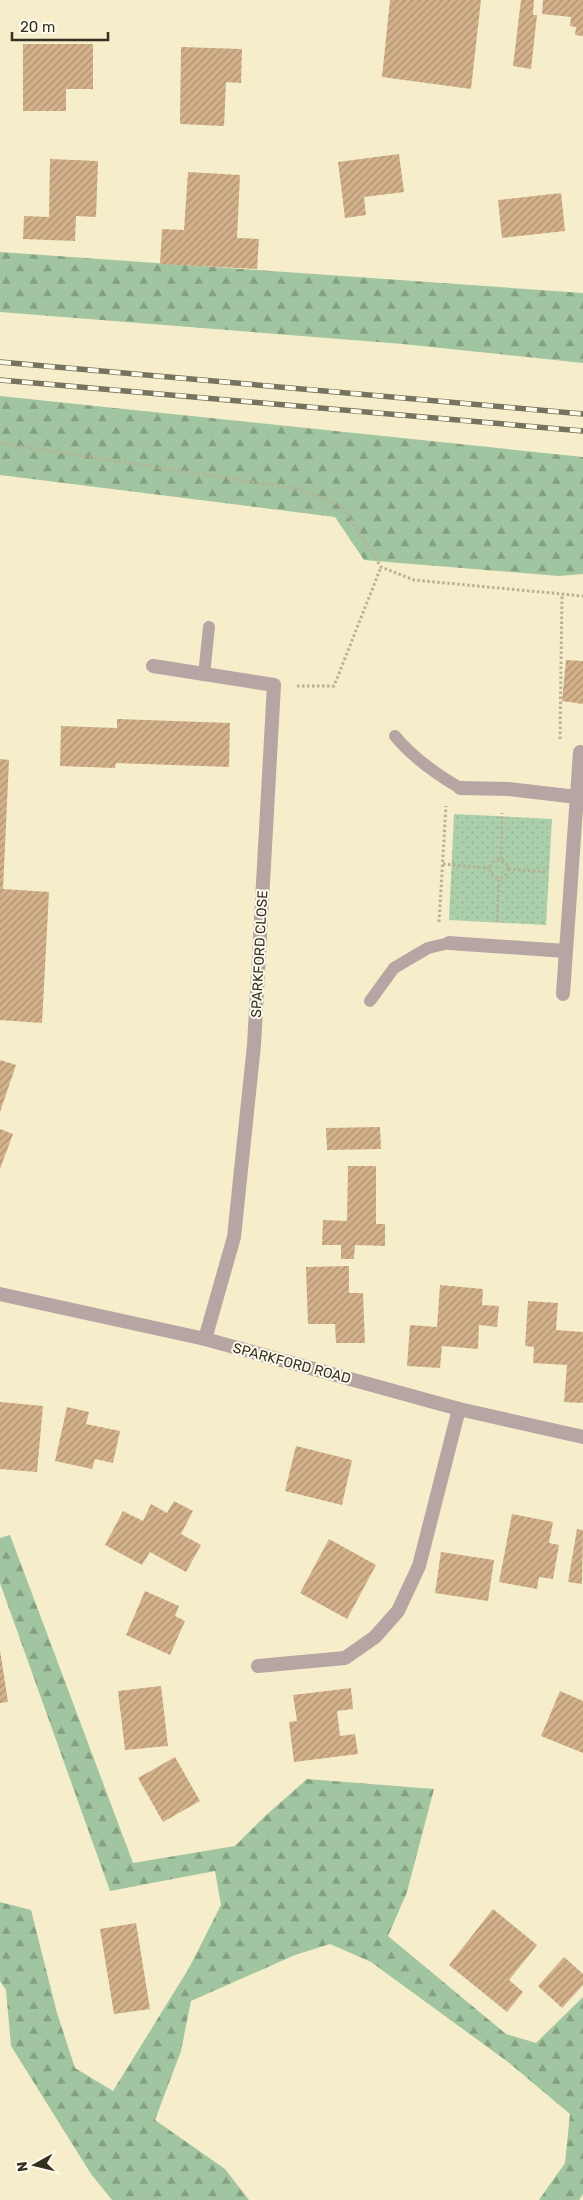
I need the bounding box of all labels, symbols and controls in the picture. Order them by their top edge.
scale bar [12,10,109,42]
text: 20 m [20,18,55,36]
street label: SPARKFORD CLOSE [248,890,271,1018]
street label: SPARKFORD ROAD [231,1340,353,1387]
north arrow [10,2140,60,2190]
text: N [14,2161,32,2173]

